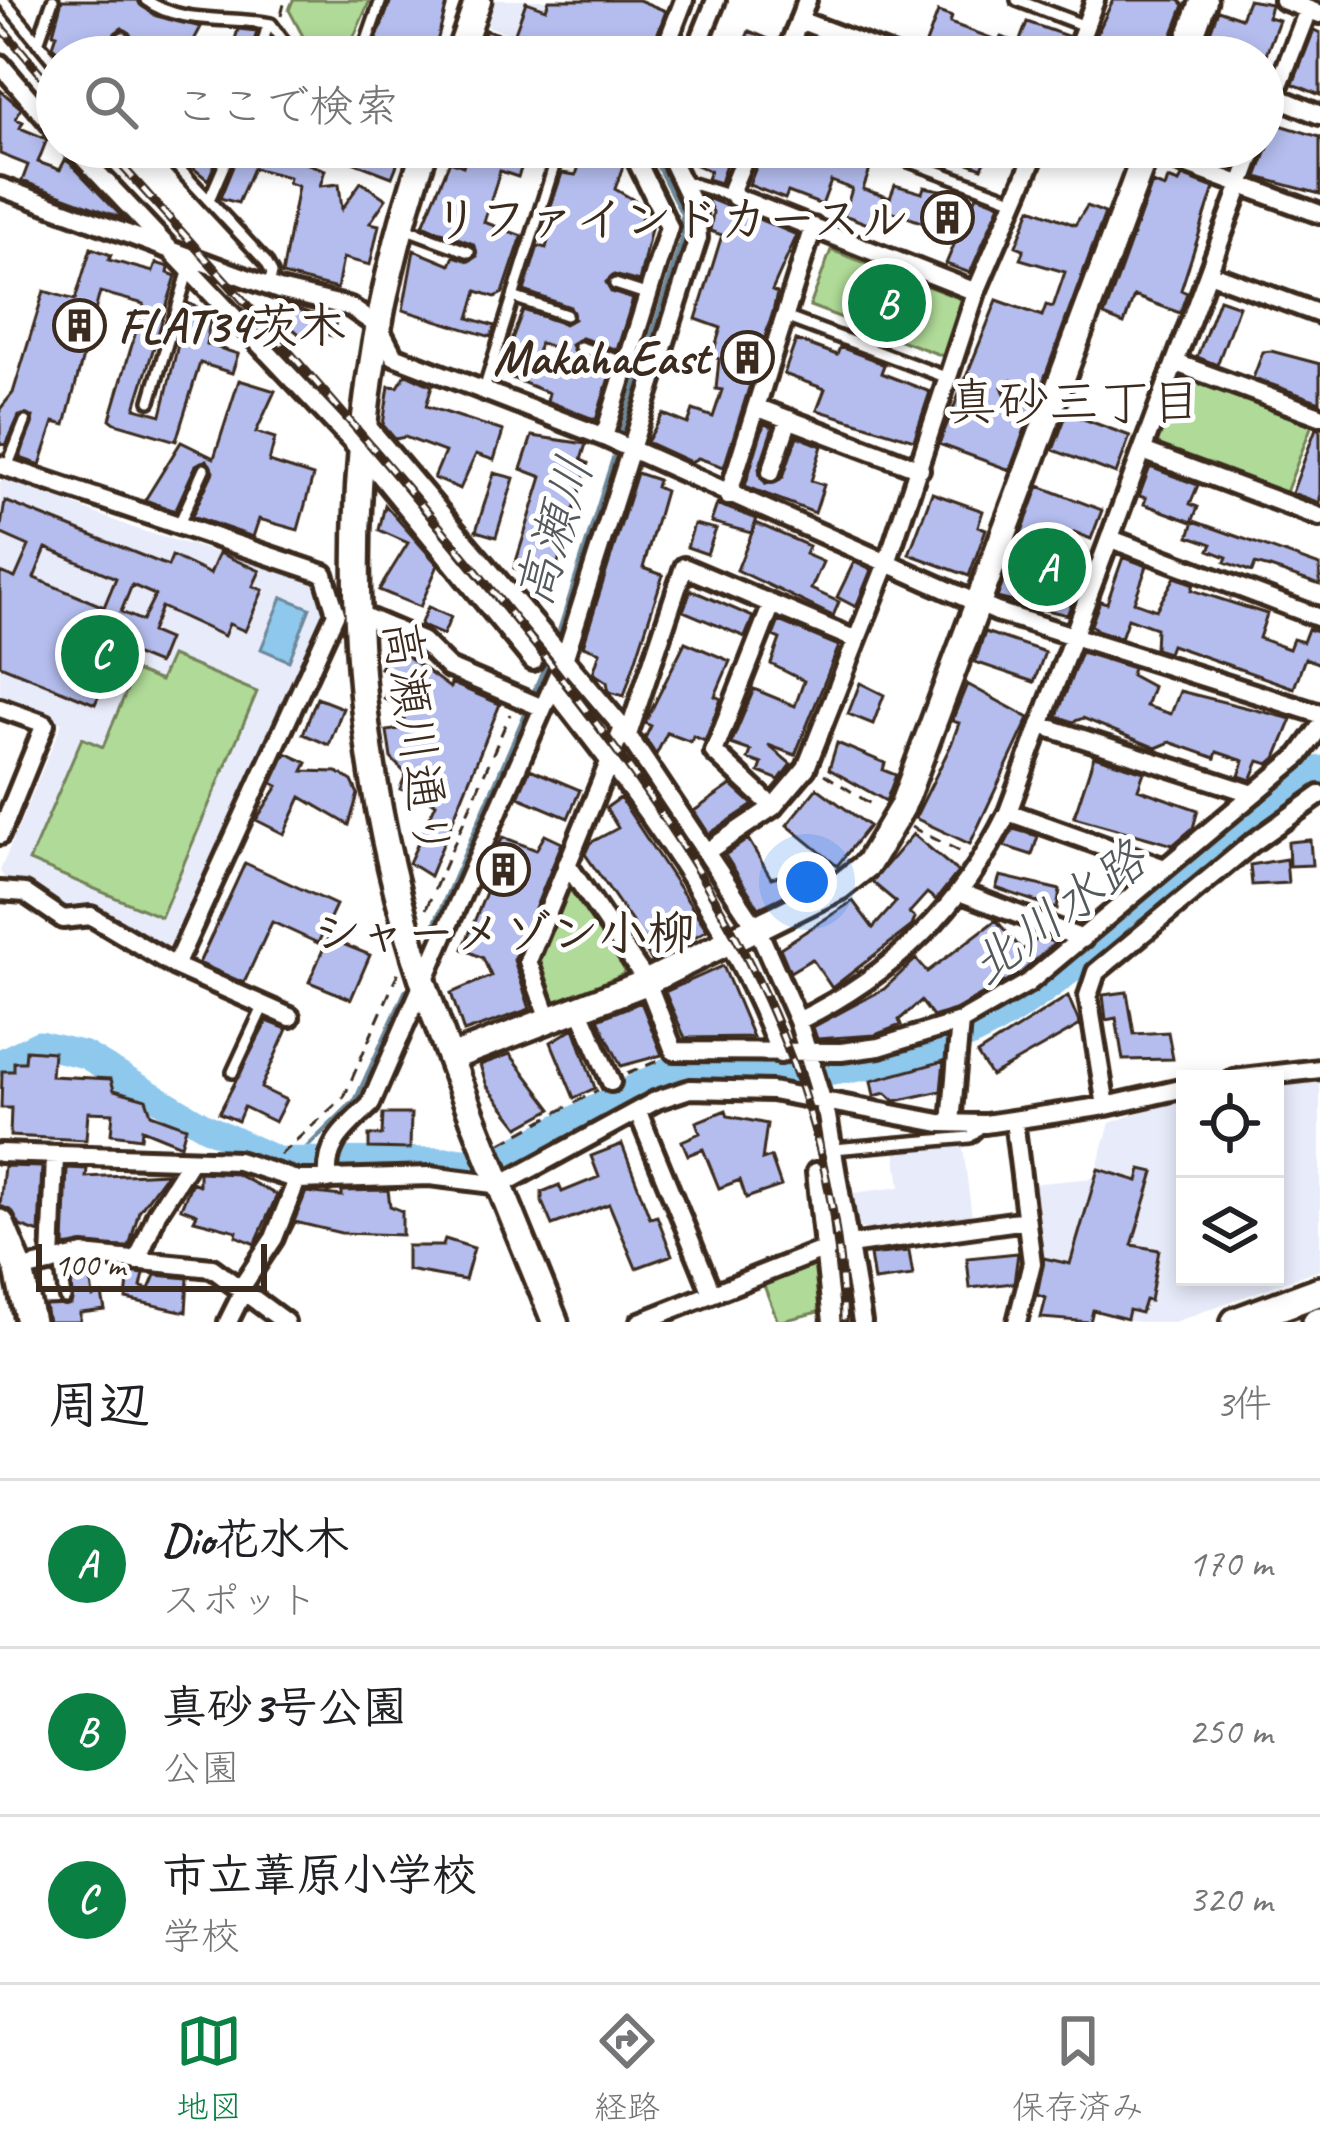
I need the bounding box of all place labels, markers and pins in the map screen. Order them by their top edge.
place label: リファインドカースル [432,189,909,249]
building icon: リファインドカースル [920,190,976,246]
pin: B [848,258,926,348]
place label: FLAT34茨木 [118,296,346,356]
building icon: FLAT34茨木 [51,297,107,353]
place label: MakahaEast [493,328,714,388]
building icon: MakahaEast [720,329,776,385]
pin: A [1008,522,1086,612]
pin: C [61,609,139,699]
building icon: シャーメゾン小柳 [476,841,532,897]
place label: シャーメゾン小柳 [313,903,695,963]

